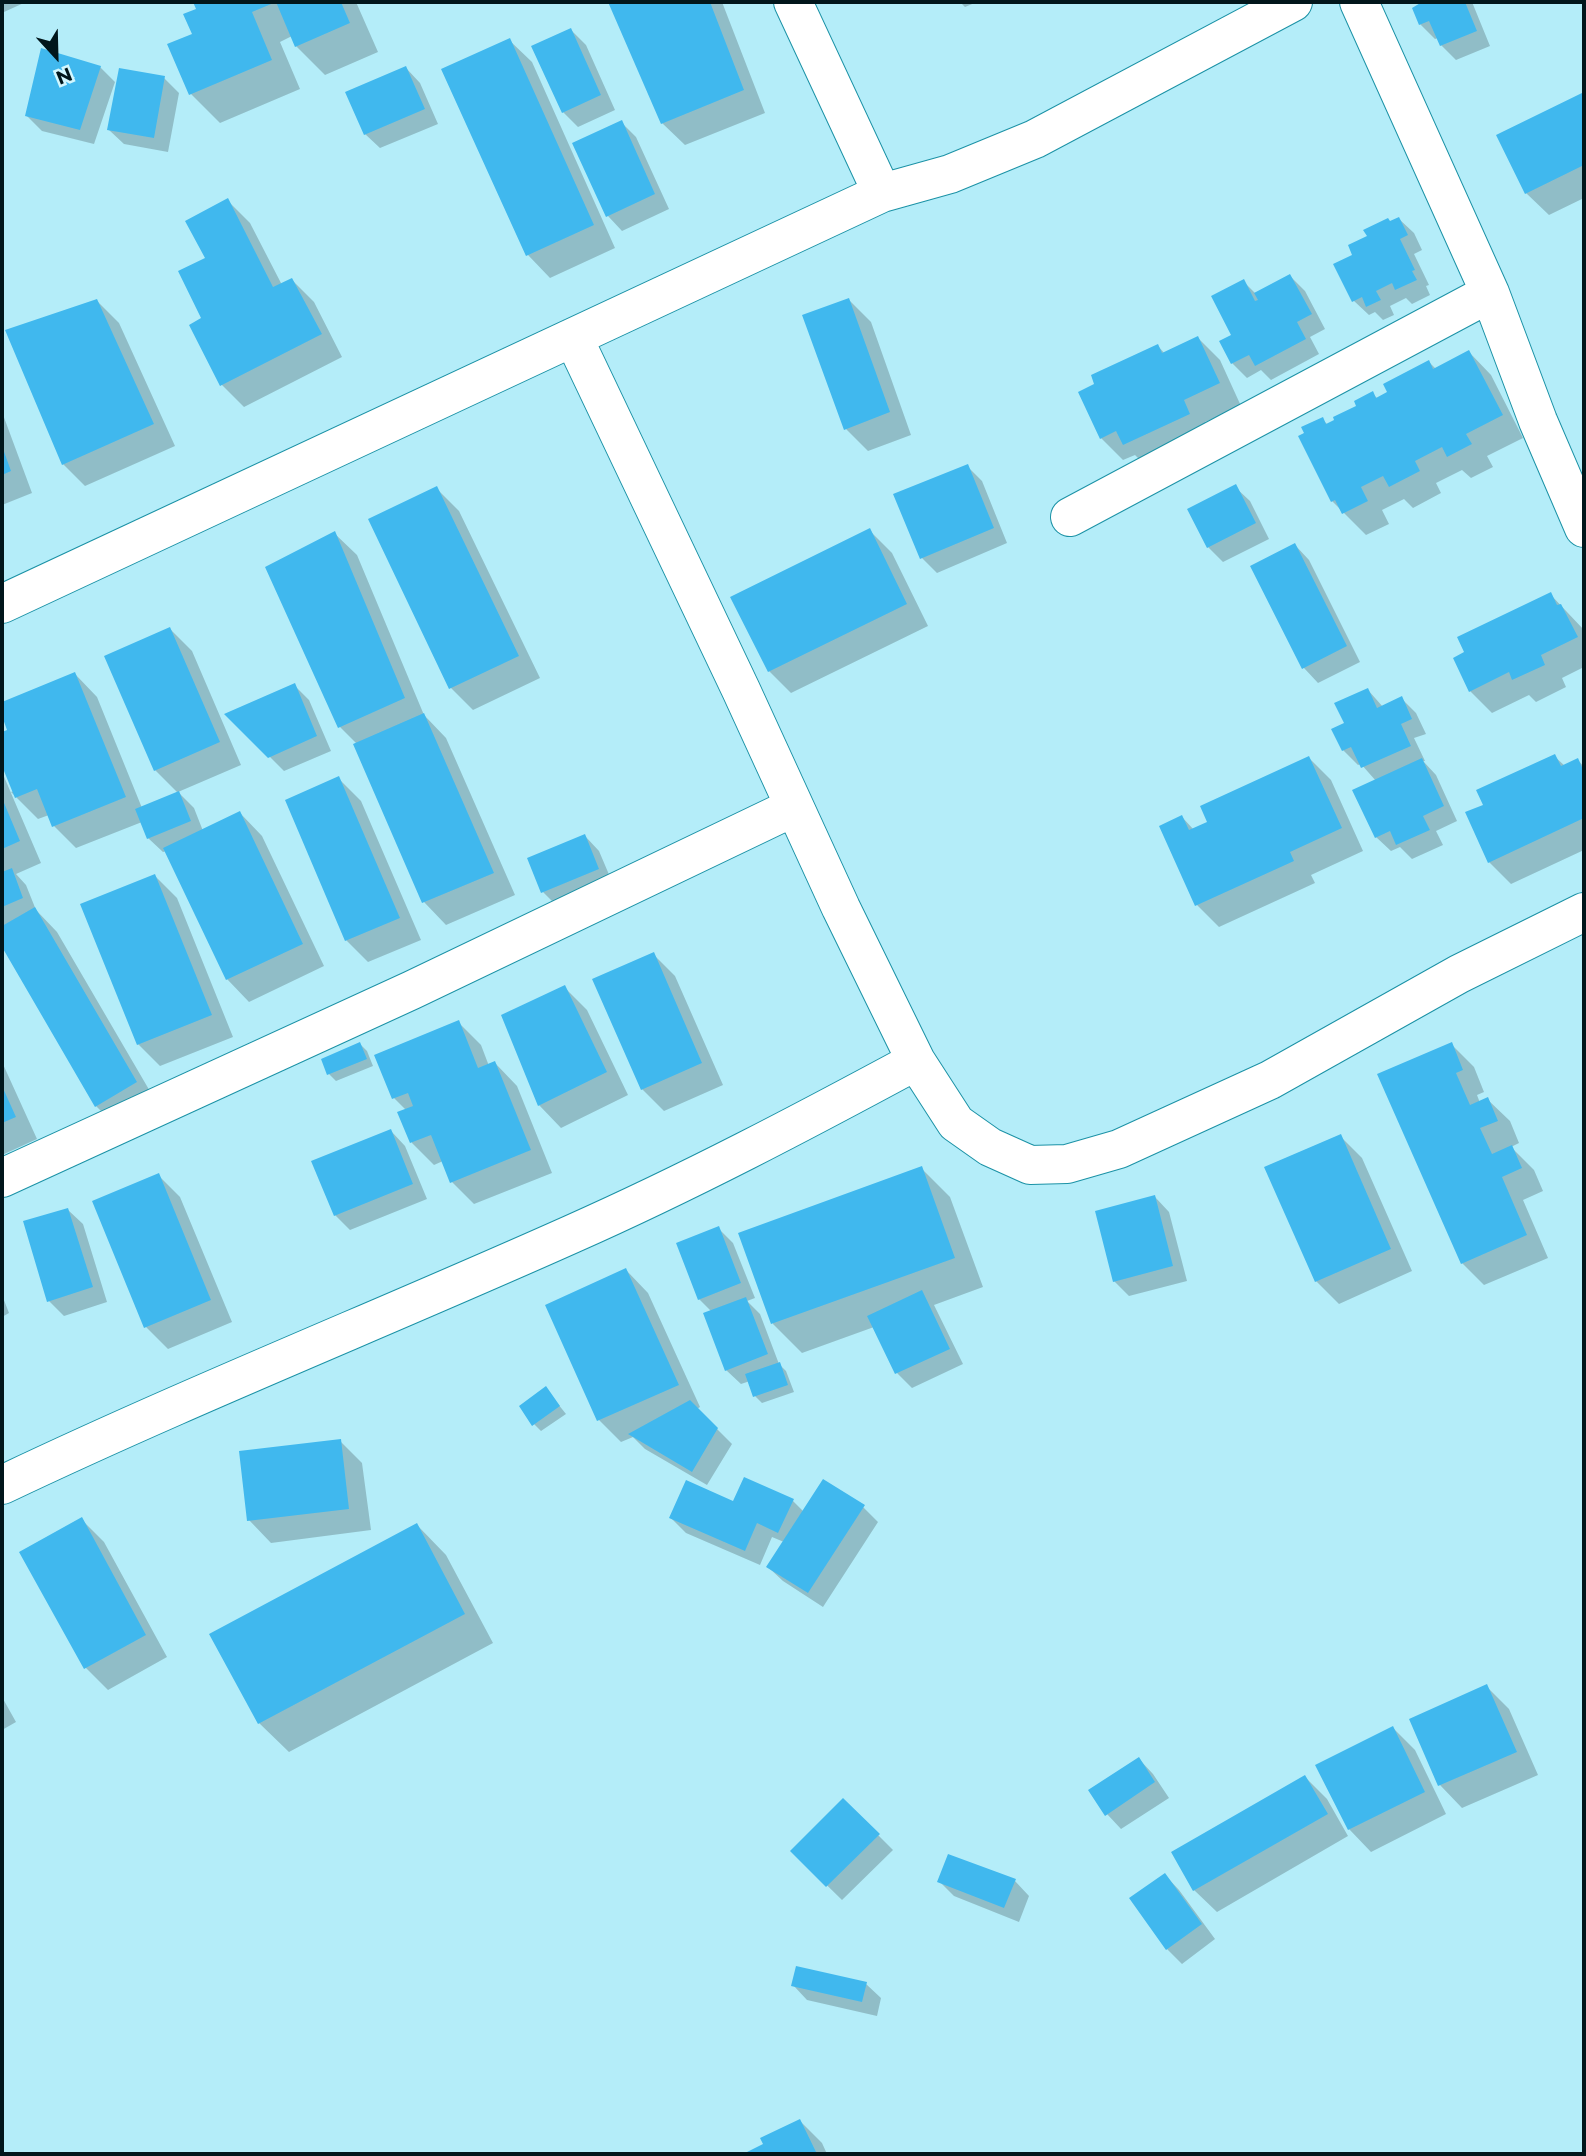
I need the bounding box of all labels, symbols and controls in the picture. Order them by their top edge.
north arrow [21,21,91,91]
text: N [53,62,75,89]

